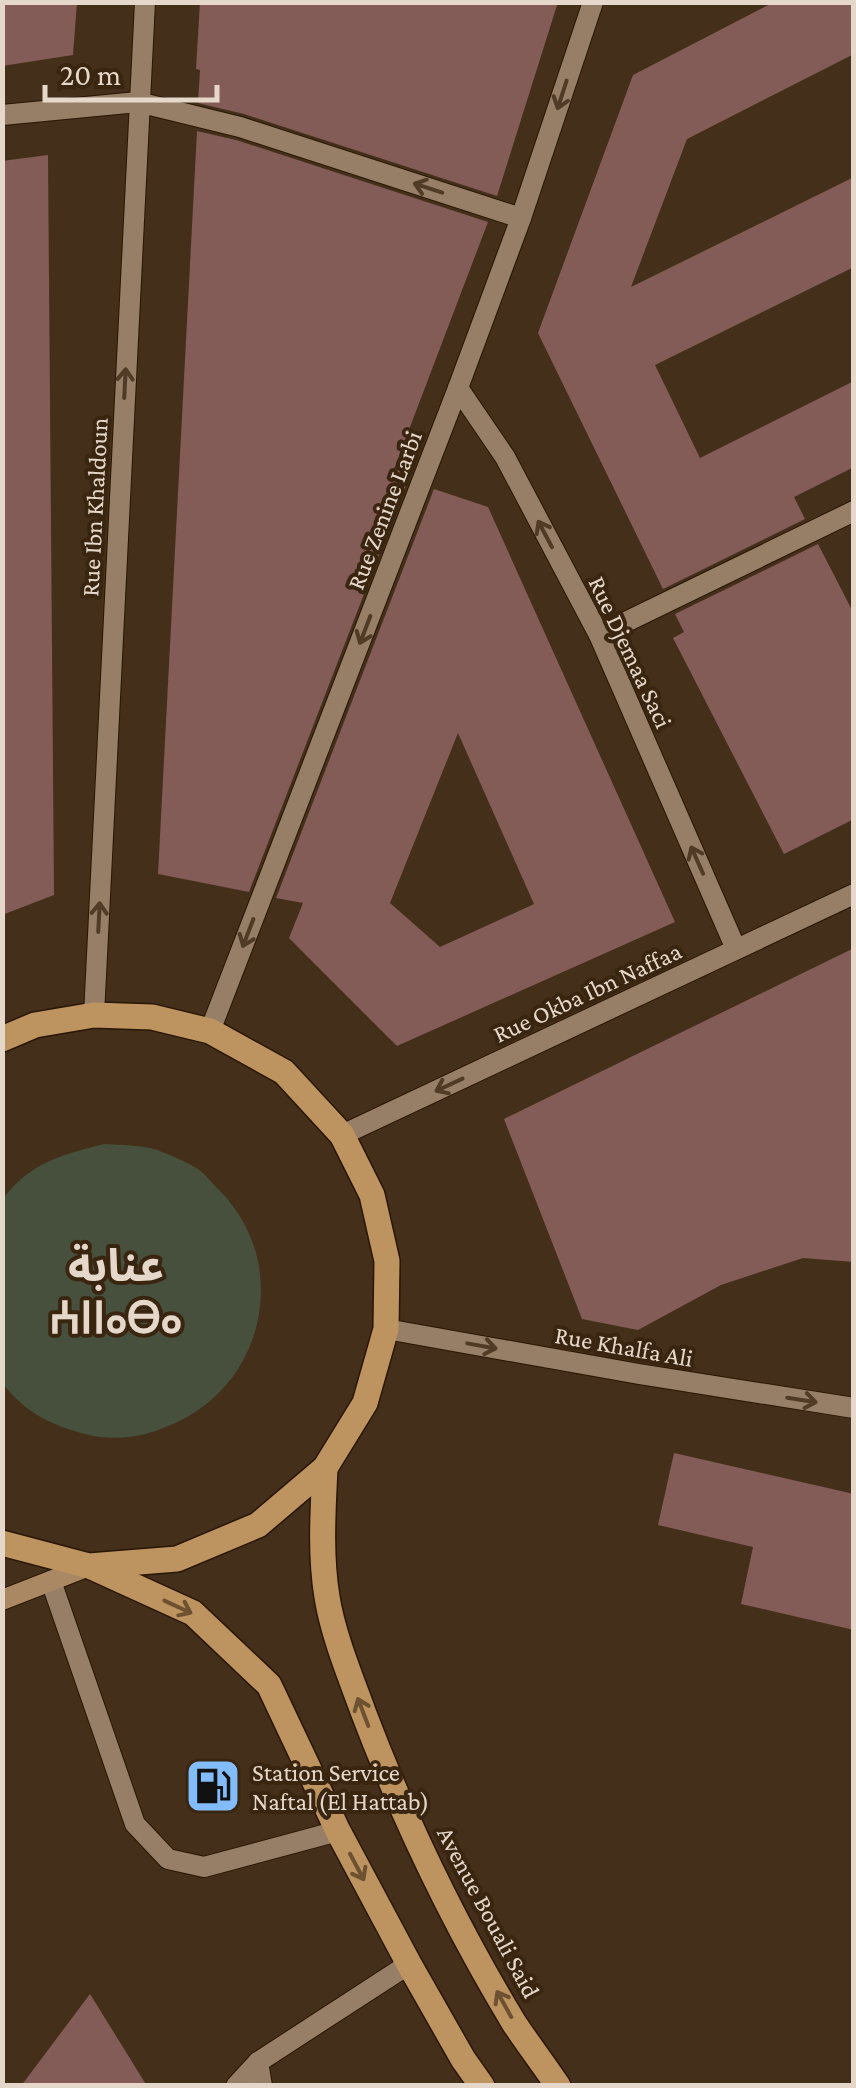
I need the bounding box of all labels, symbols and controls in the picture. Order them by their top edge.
scale bar [45,40,218,102]
text: 20 m [60,58,121,91]
one-way arrow [551,79,569,110]
one-way arrow [413,177,445,195]
one-way arrow [115,367,134,399]
street label: Rue Ibn Khaldoun [76,417,113,597]
street label: Rue Zenine Larbi [342,427,427,593]
one-way arrow [535,520,555,549]
street label: Rue Djemaa Saci [583,572,678,733]
one-way arrow [354,614,372,644]
one-way arrow [687,845,705,876]
one-way arrow [89,902,108,934]
one-way arrow [237,917,255,948]
street label: Rue Okba Ibn Naffaa [489,937,686,1048]
one-way arrow [435,1076,465,1095]
district label: عنابة ⵄⵏⵏⴰⴱⴰ [50,1241,182,1343]
street label: Rue Khalfa Ali [553,1321,695,1372]
one-way arrow [465,1337,498,1356]
one-way arrow [786,1391,818,1410]
one-way arrow [162,1598,192,1617]
one-way arrow [353,1697,371,1727]
fuel station icon: Station Service Naftal (El Hattab) [183,1756,243,1816]
place label: Station Service Naftal (El Hattab) [252,1759,429,1816]
street label: Avenue Bouali Said [432,1822,545,2002]
one-way arrow [348,1851,367,1881]
one-way arrow [494,1990,514,2020]

